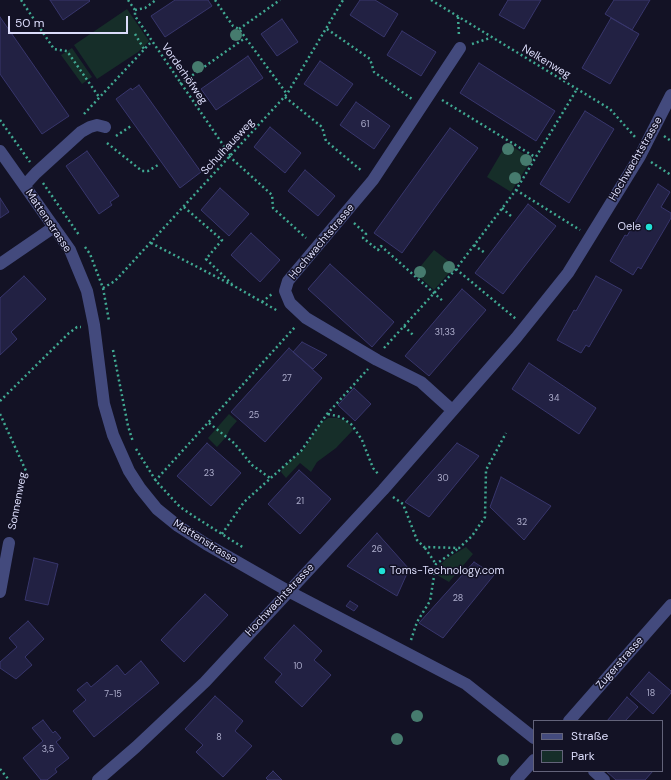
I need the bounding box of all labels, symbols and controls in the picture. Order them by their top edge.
scale bar [10,8,130,34]
text: 50 m [15,15,44,31]
street label: Vorderhöfweg [158,41,210,107]
street label: Nelkenweg [519,42,573,82]
street label: Hochwachtstrasse [607,115,665,203]
street label: Schulhausweg [199,116,257,178]
house number: 61 [361,120,369,130]
street label: Mattenstrasse [22,187,74,255]
street label: Hochwachtstrasse [287,201,357,283]
place label: Oele [618,220,641,234]
marker: Oele [644,222,654,232]
house number: 31,33 [435,328,455,338]
house number: 27 [282,374,292,384]
house number: 34 [549,394,559,404]
house number: 25 [249,411,259,421]
house number: 23 [204,469,214,479]
street label: Sonnenweg [6,471,30,531]
house number: 30 [437,474,449,484]
house number: 21 [296,497,304,507]
street label: Mattenstrasse [171,517,239,567]
house number: 32 [517,518,527,528]
house number: 26 [372,545,382,555]
street label: Hochwachtstrasse [243,561,317,639]
place label: Toms-Technology.com [390,564,504,578]
marker: Toms-Technology.com [377,566,387,576]
house number: 28 [453,594,463,604]
street label: Zugerstrasse [594,634,646,692]
house number: 10 [294,662,302,672]
house number: 18 [647,689,655,699]
house number: 7-15 [104,690,122,700]
legend [533,720,663,772]
text: Straße [571,728,608,744]
house number: 8 [216,733,222,743]
house number: 3,5 [42,745,54,755]
text: Park [571,748,595,764]

